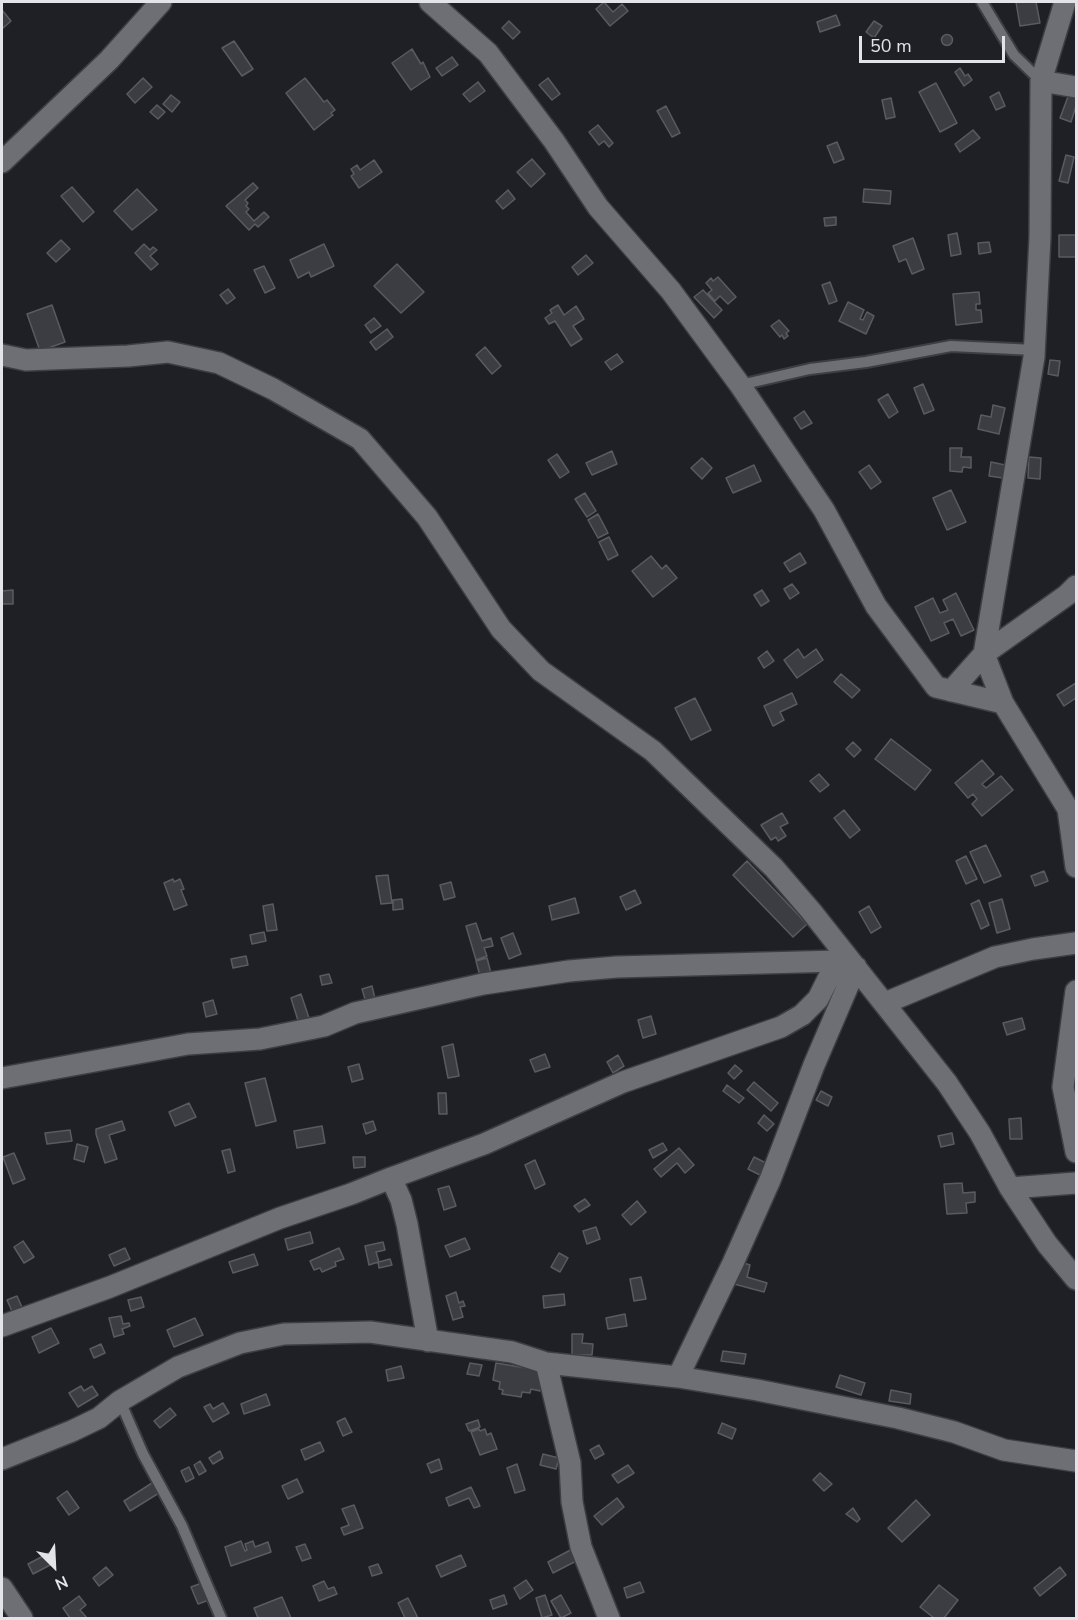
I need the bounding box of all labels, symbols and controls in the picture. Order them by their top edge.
scale bar [862,24,1008,62]
text: 50 m [870,34,912,58]
north arrow [24,1536,84,1596]
text: N [51,1570,71,1595]

